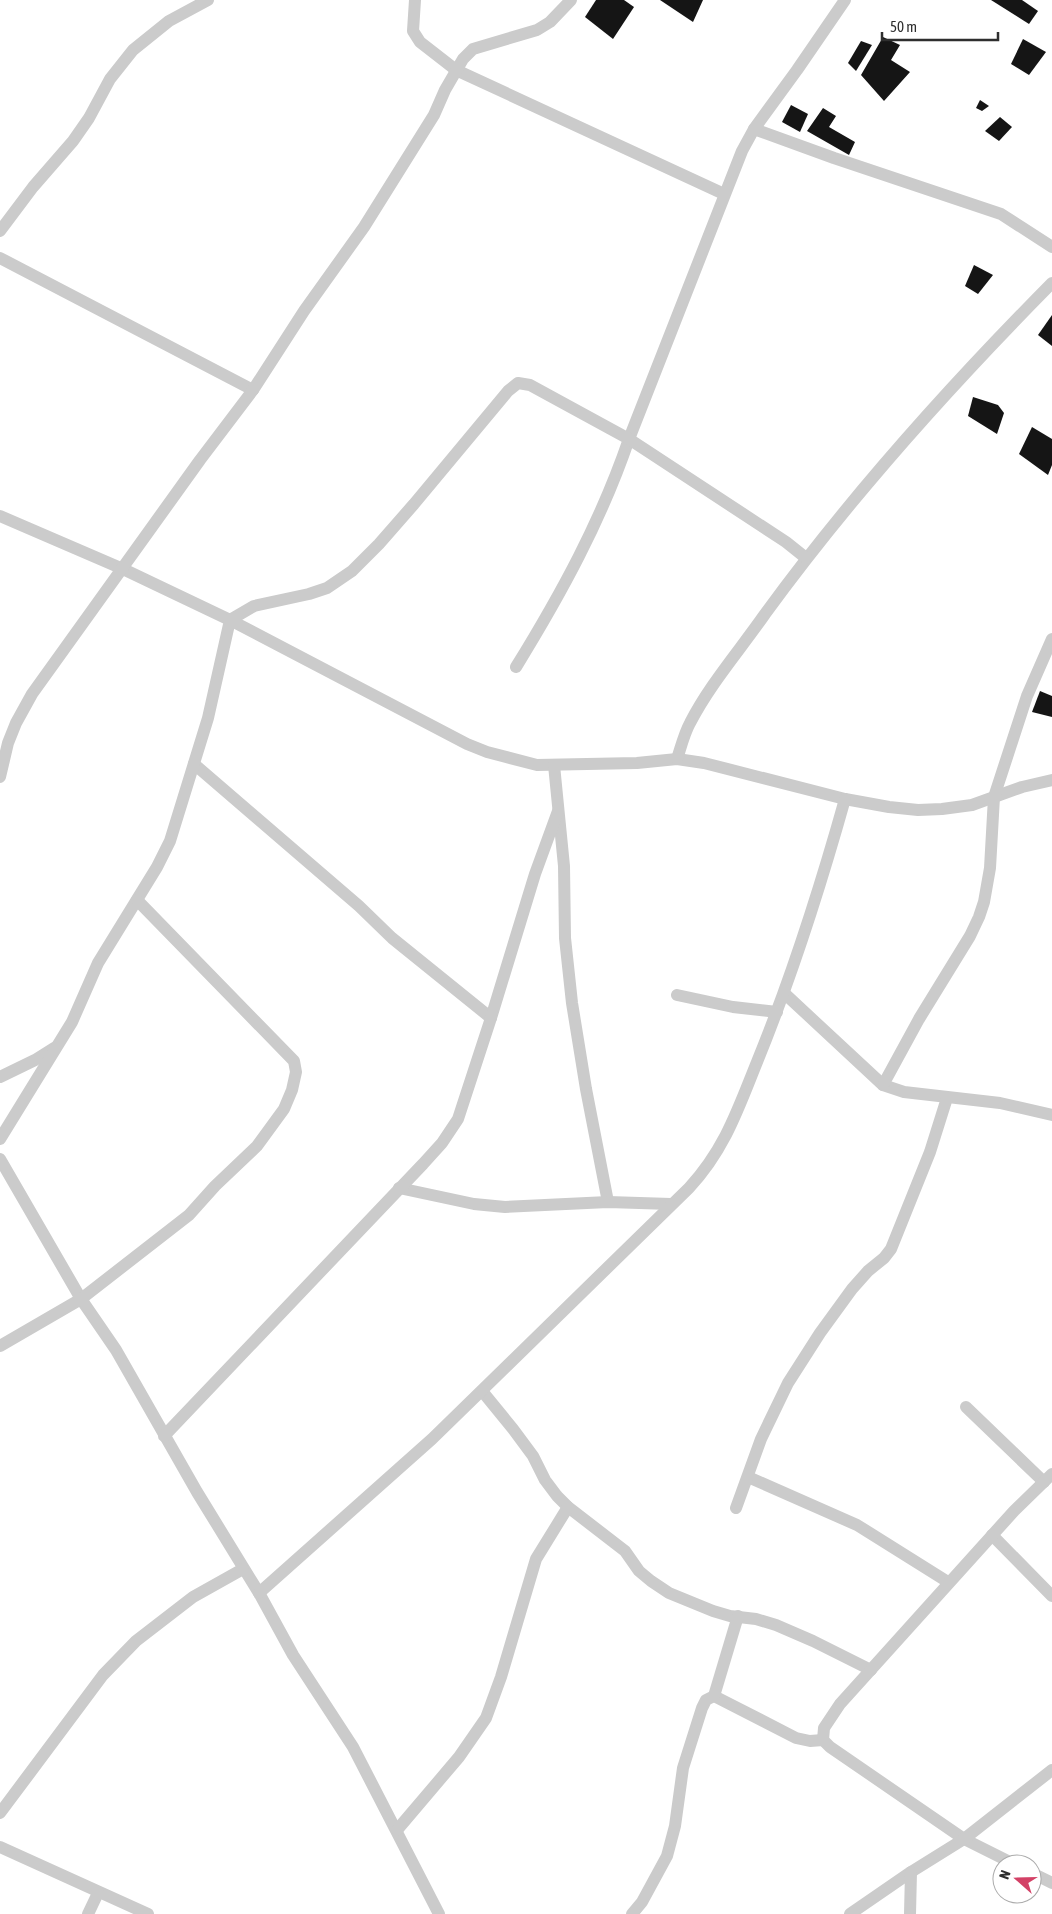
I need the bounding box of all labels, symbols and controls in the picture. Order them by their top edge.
scale bar [882,10,998,42]
text: 50 m [890,18,917,35]
north arrow [992,1854,1042,1904]
text: N [996,1868,1014,1881]

